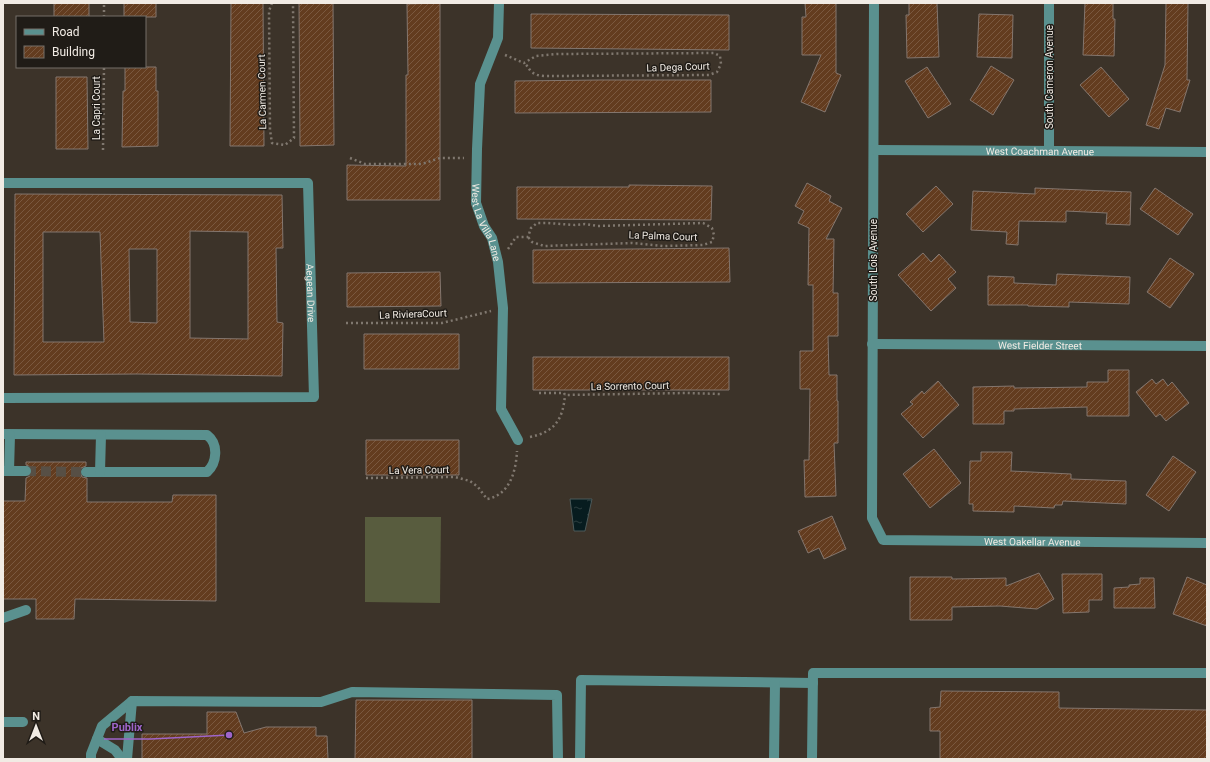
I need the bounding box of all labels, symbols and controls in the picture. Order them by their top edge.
legend [16,16,146,68]
text: Road [52,25,80,39]
street label: South Cameron Avenue [1044,25,1055,129]
text: Building [52,45,95,59]
street label: La Carmen Court [256,54,268,130]
street label: La Dega Court [646,60,710,74]
street label: La Capri Court [91,76,102,140]
street label: West Coachman Avenue [986,145,1094,157]
street label: West La Villa Lane [471,184,503,262]
street label: South Lois Avenue [868,219,879,301]
street label: La Palma Court [628,229,698,243]
street label: Aegean Drive [305,263,317,322]
street label: La RivieraCourt [379,307,447,321]
street label: West Fielder Street [998,339,1082,351]
street label: La Sorrento Court [591,380,669,392]
street label: La Vera Court [389,464,449,476]
street label: West Oakellar Avenue [984,535,1081,547]
north arrow [16,706,56,746]
text: N [32,710,40,723]
callout: Publix [104,716,151,739]
text: Publix [112,721,143,734]

